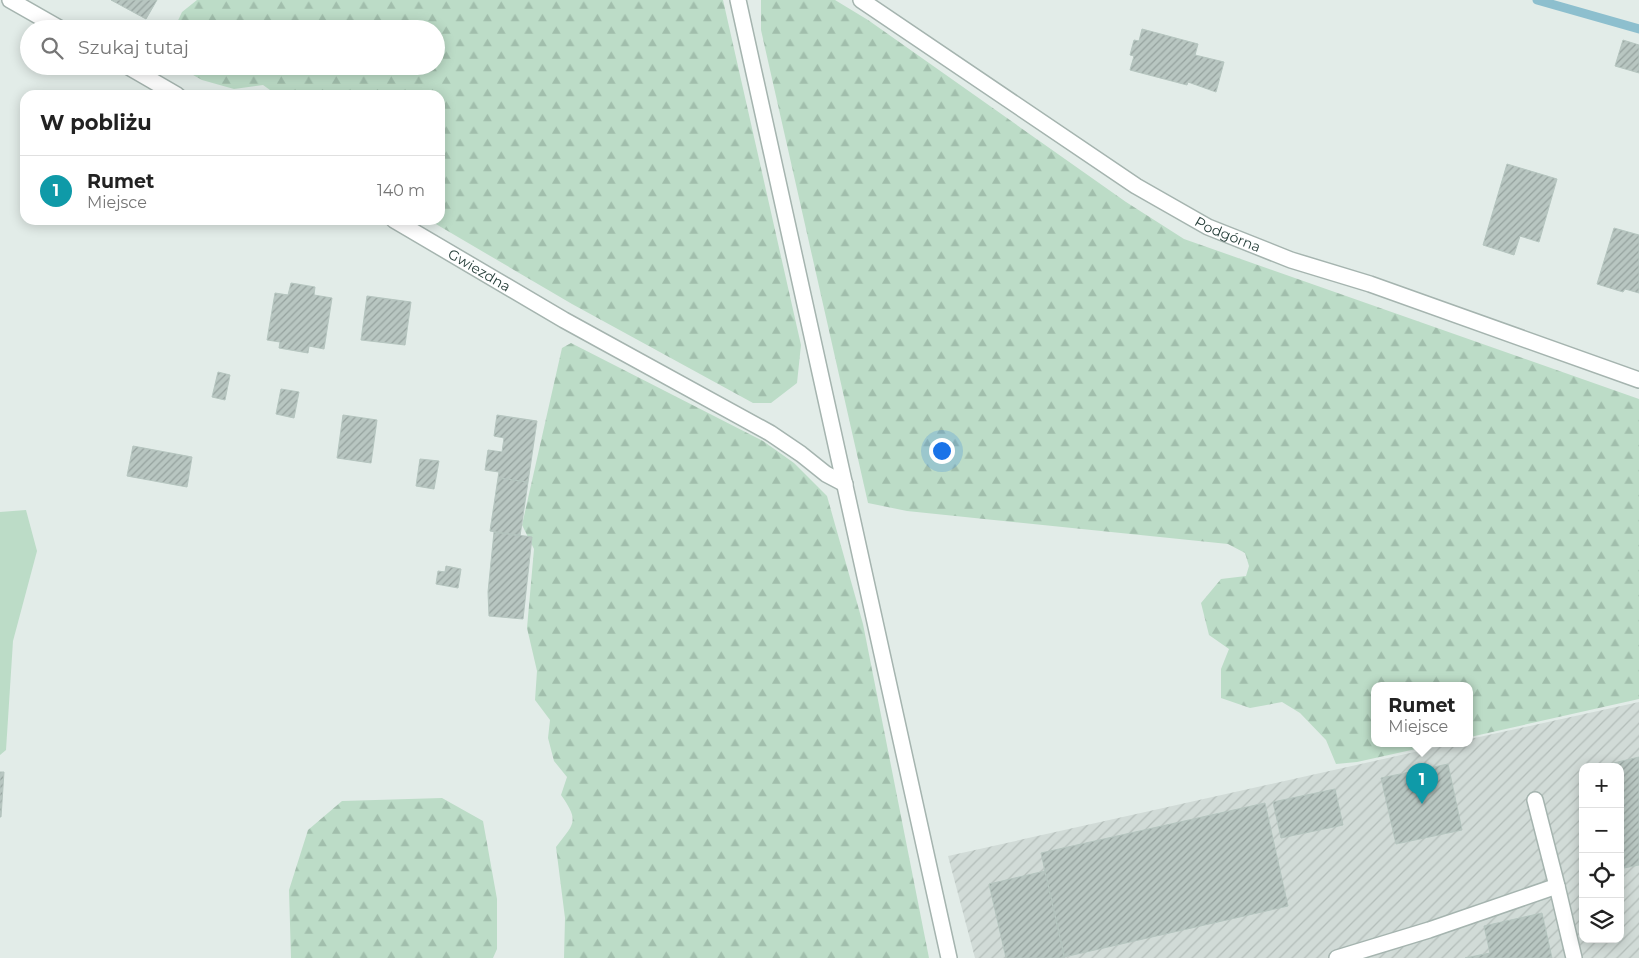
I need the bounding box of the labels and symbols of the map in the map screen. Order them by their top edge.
street label: Podgórna [1192,212,1263,256]
street label: Gwiezdna [445,245,514,296]
your location [929,438,955,464]
pin: 1 [1406,763,1438,804]

